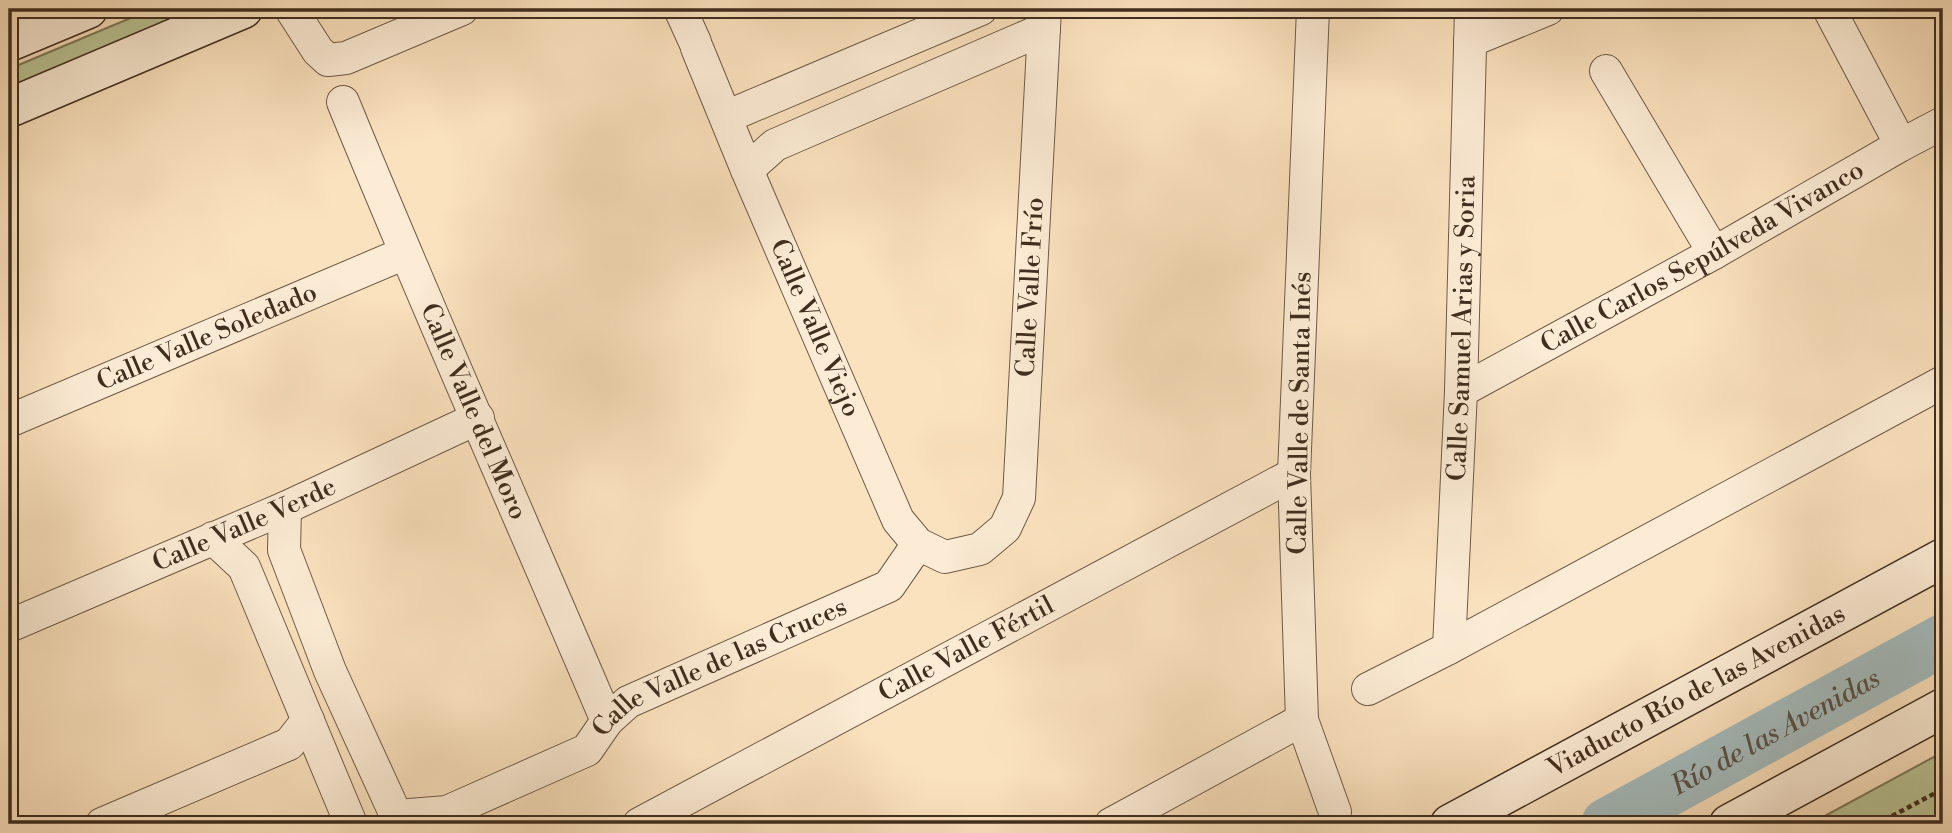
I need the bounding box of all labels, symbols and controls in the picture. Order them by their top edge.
street label: Calle Carlos Sepúlveda Vivanco [1535,154,1870,360]
street label: Calle Samuel Arias y Soria [1441,174,1483,482]
street label: Calle Valle Frío [1009,196,1051,378]
street label: Calle Valle Viejo [763,234,868,422]
street label: Calle Valle de Santa Inés [1282,271,1318,555]
street label: Calle Valle Soledado [92,276,322,398]
street label: Calle Valle del Moro [413,298,534,525]
street label: Calle Valle Verde [148,471,341,579]
street label: Calle Valle Fértil [873,589,1060,709]
street label: Calle Valle de las Cruces [585,591,852,743]
street label: Viaducto Río de las Avenidas [1541,599,1851,783]
water label: Río de las Avenidas [1665,661,1885,803]

